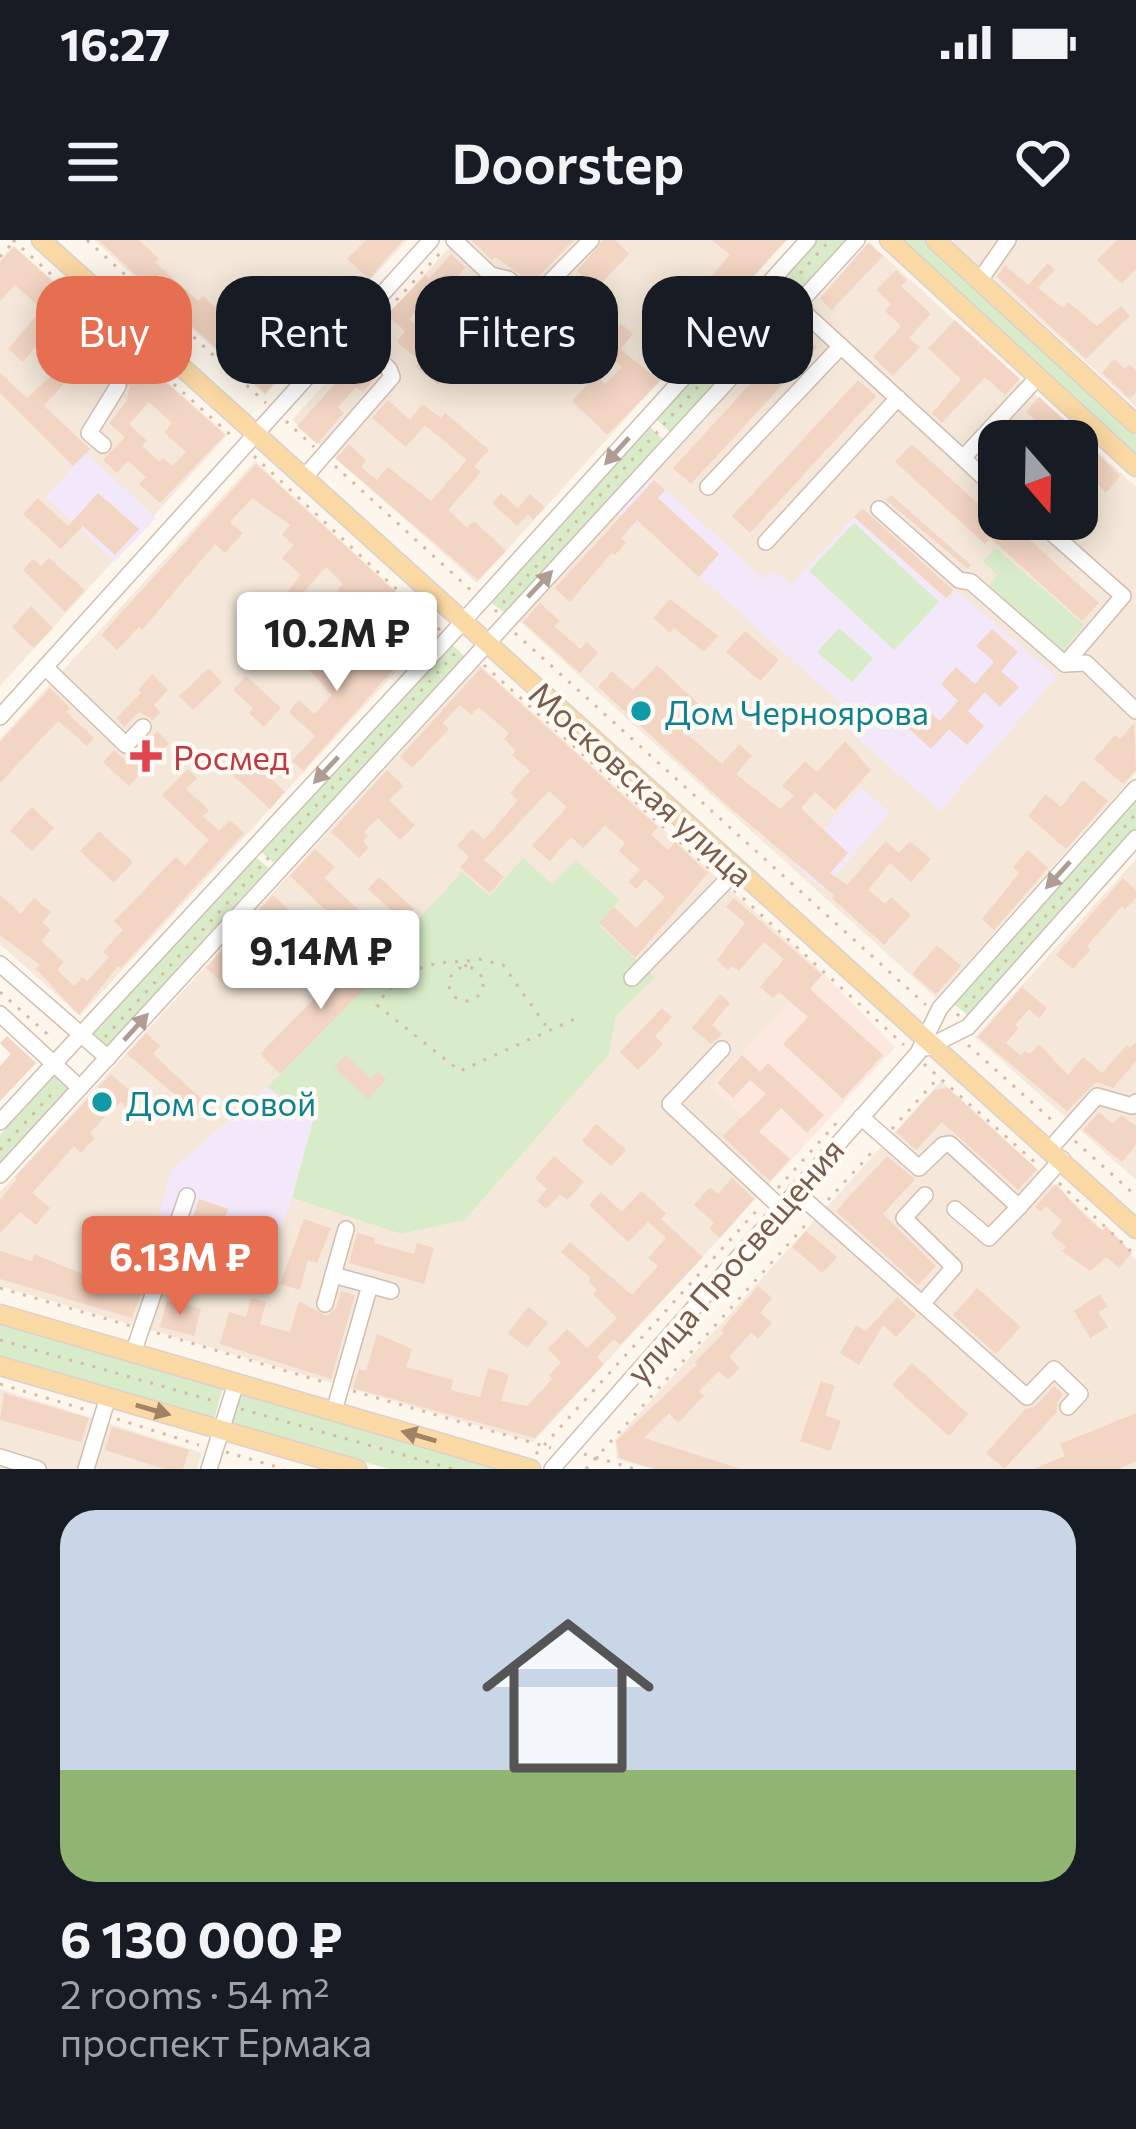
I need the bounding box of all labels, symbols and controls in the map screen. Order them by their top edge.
text: 16:27 [60,15,170,70]
icon: menu [60,129,126,195]
text: Doorstep [452,129,684,195]
icon: heart [1010,129,1076,195]
chip: Buy [36,276,192,384]
chip: Rent [216,276,391,384]
chip: Filters [415,276,618,384]
chip: New [642,276,813,384]
north arrow [978,420,1098,540]
map controls [978,420,1098,540]
one-way arrow [604,437,631,466]
one-way arrow [526,569,554,598]
pin: 10.2M ₽ [226,592,448,694]
text: 10.2M ₽ [264,607,410,655]
street label: Московская улица [522,672,762,894]
place label: Дом Черноярова [665,691,929,732]
marker: Дом Черноярова [628,698,654,724]
place label: Росмед [173,736,289,777]
marker: Росмед [130,740,162,772]
one-way arrow [313,756,340,785]
one-way arrow [1045,861,1072,890]
pin: 9.14M ₽ [210,910,432,1012]
text: 9.14M ₽ [249,925,393,973]
one-way arrow [122,1012,149,1041]
place label: Дом с совой [126,1082,316,1123]
marker: Дом с совой [89,1089,115,1115]
street label: улица Просвещения [616,1129,852,1391]
pin: 6.13M ₽ [69,1216,291,1318]
text: 6.13M ₽ [109,1231,251,1279]
one-way arrow [135,1402,172,1420]
one-way arrow [400,1426,437,1444]
icon: home [460,1588,676,1804]
text: 6 130 000 ₽ [60,1906,343,1969]
text: 2 rooms · 54 m² [60,1969,330,2017]
text: проспект Ермака [60,2017,372,2065]

